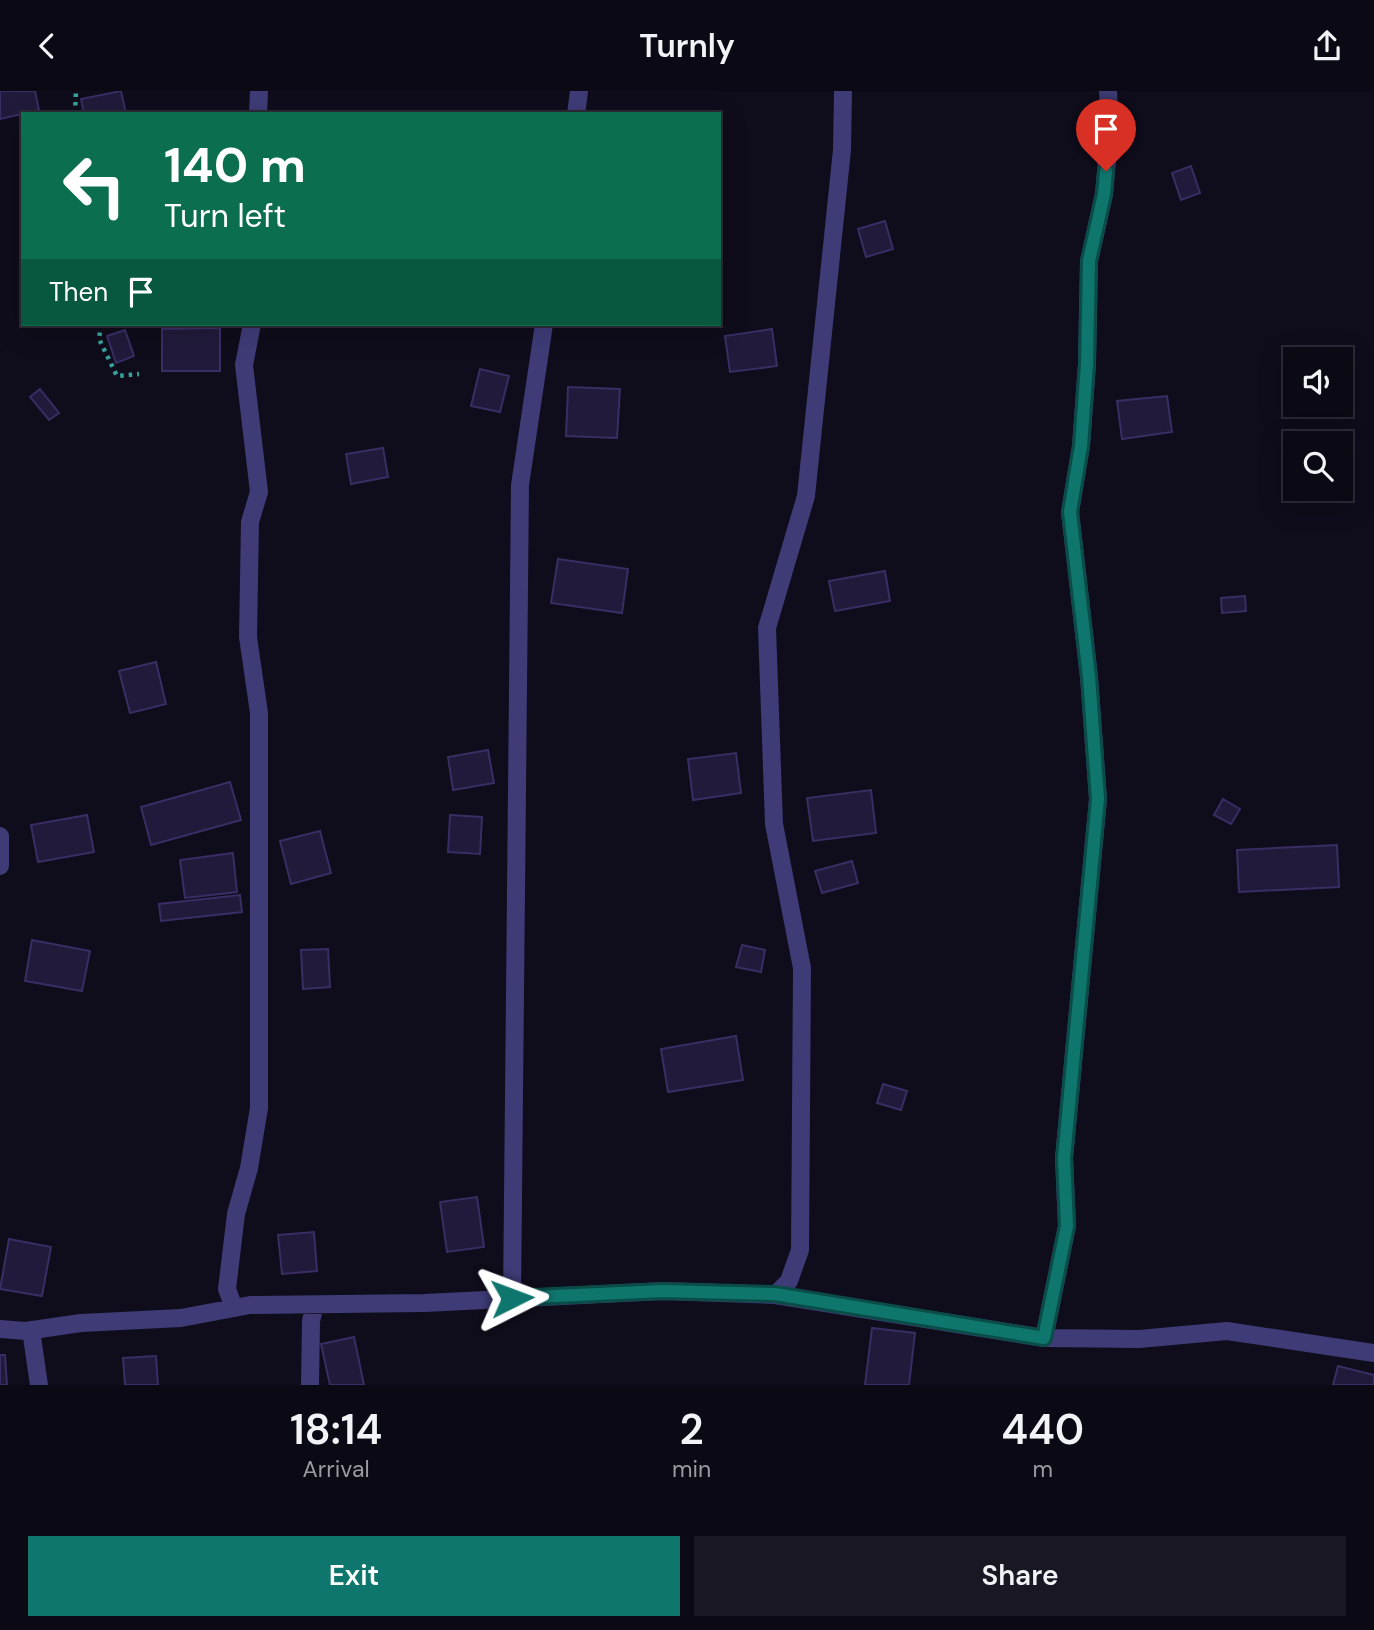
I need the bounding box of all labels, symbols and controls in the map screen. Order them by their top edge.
text: Turnly [639,25,735,67]
icon: back [28,27,66,65]
icon: share [1308,27,1346,65]
pin [1076,99,1136,171]
icon: arrive [1087,110,1125,148]
text: 140 m [164,133,306,197]
icon: left [49,140,140,231]
text: Turn left [164,195,286,237]
icon: arrive [122,273,160,311]
text: Then [49,275,108,309]
map controls [1283,347,1353,501]
button: sound [1283,347,1353,417]
button: search [1283,431,1353,501]
position arrow [475,1261,549,1335]
text: 18:14 [290,1402,382,1457]
text: 2 [680,1402,704,1457]
text: 440 [1001,1402,1084,1457]
text: Arrival [303,1454,370,1484]
text: min [672,1454,711,1484]
text: m [1032,1454,1053,1484]
button: Exit [28,1536,680,1616]
button: Share [694,1536,1346,1616]

